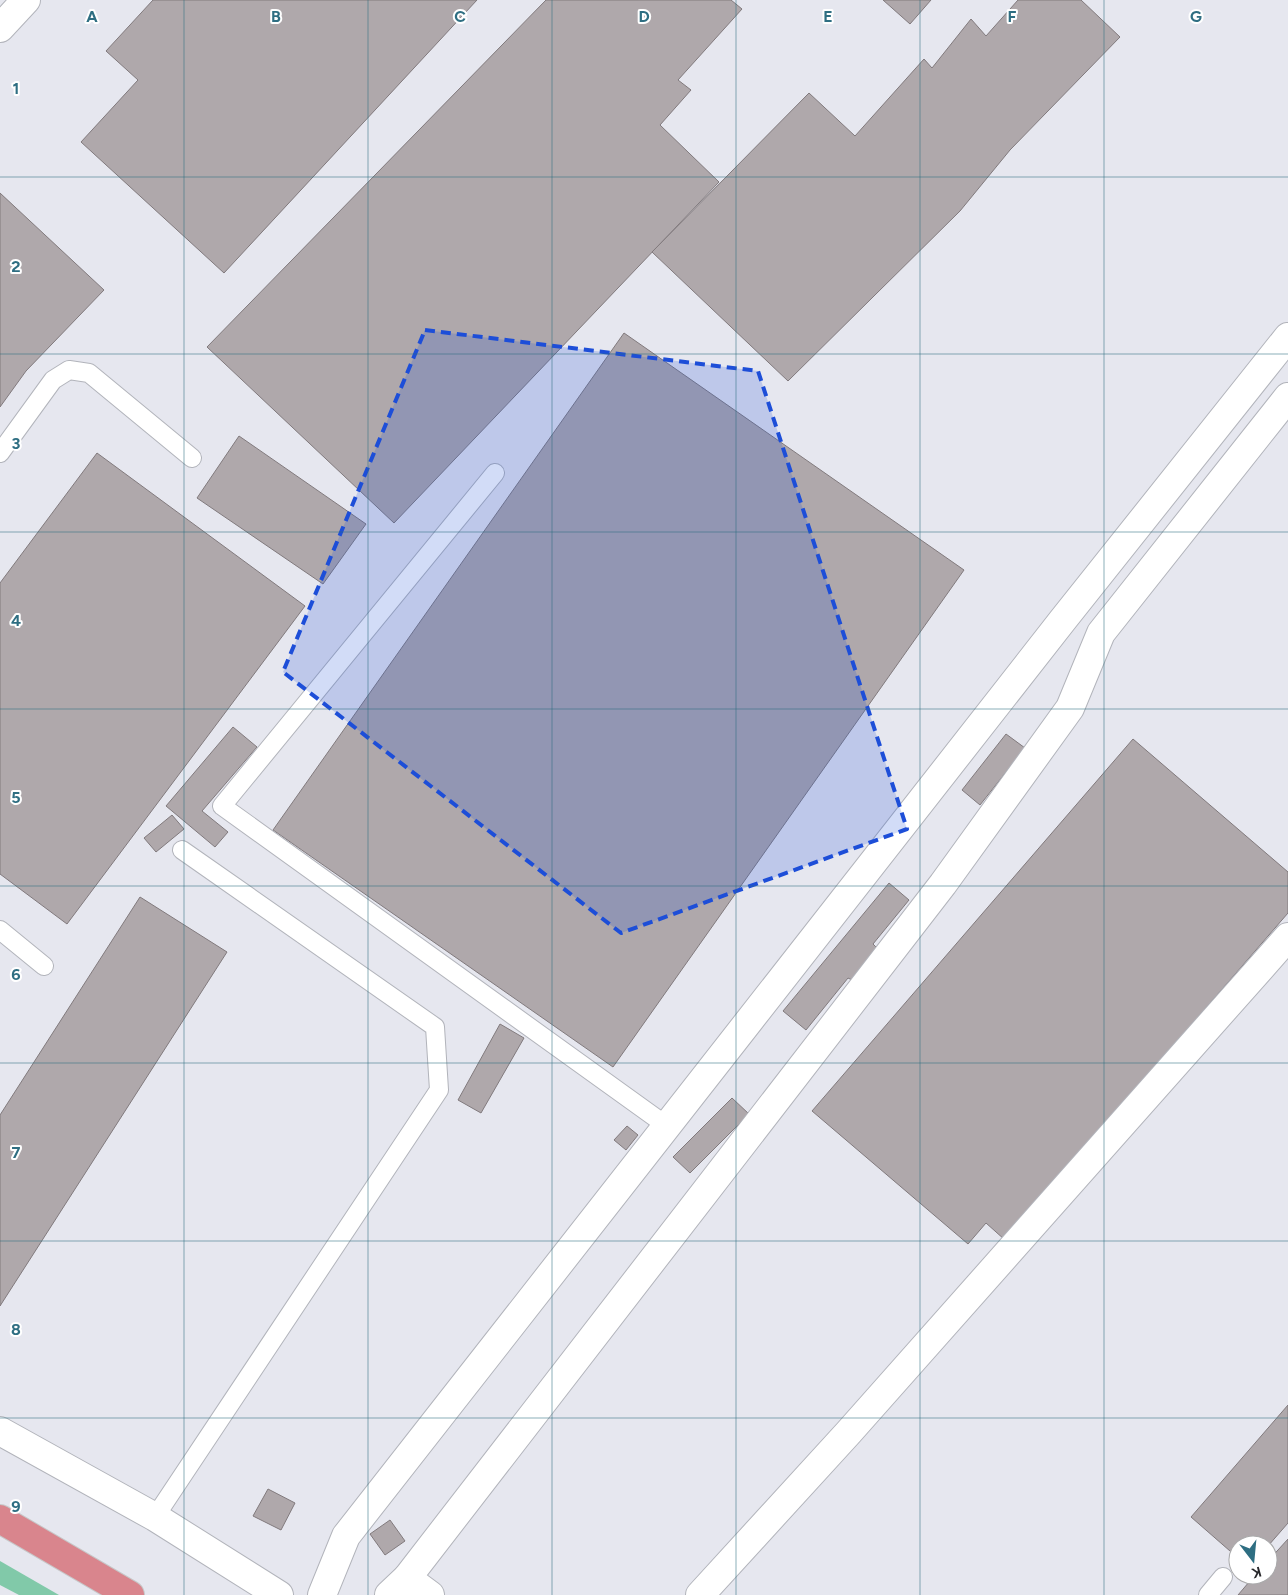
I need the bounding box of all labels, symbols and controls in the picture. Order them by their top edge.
text: A [86,7,98,26]
text: B [271,7,281,26]
text: C [454,7,466,26]
text: D [638,7,650,26]
text: E [823,7,833,26]
text: F [1008,7,1017,26]
text: G [1190,7,1202,26]
text: 1 [13,79,19,98]
text: 2 [11,257,21,276]
text: 3 [12,434,21,453]
text: 4 [11,611,21,630]
text: 5 [11,788,21,807]
text: 6 [11,965,21,984]
text: 7 [12,1143,21,1162]
text: 8 [11,1320,21,1339]
text: 9 [11,1497,21,1516]
north arrow [1228,1535,1278,1585]
text: K [1249,1563,1263,1582]

